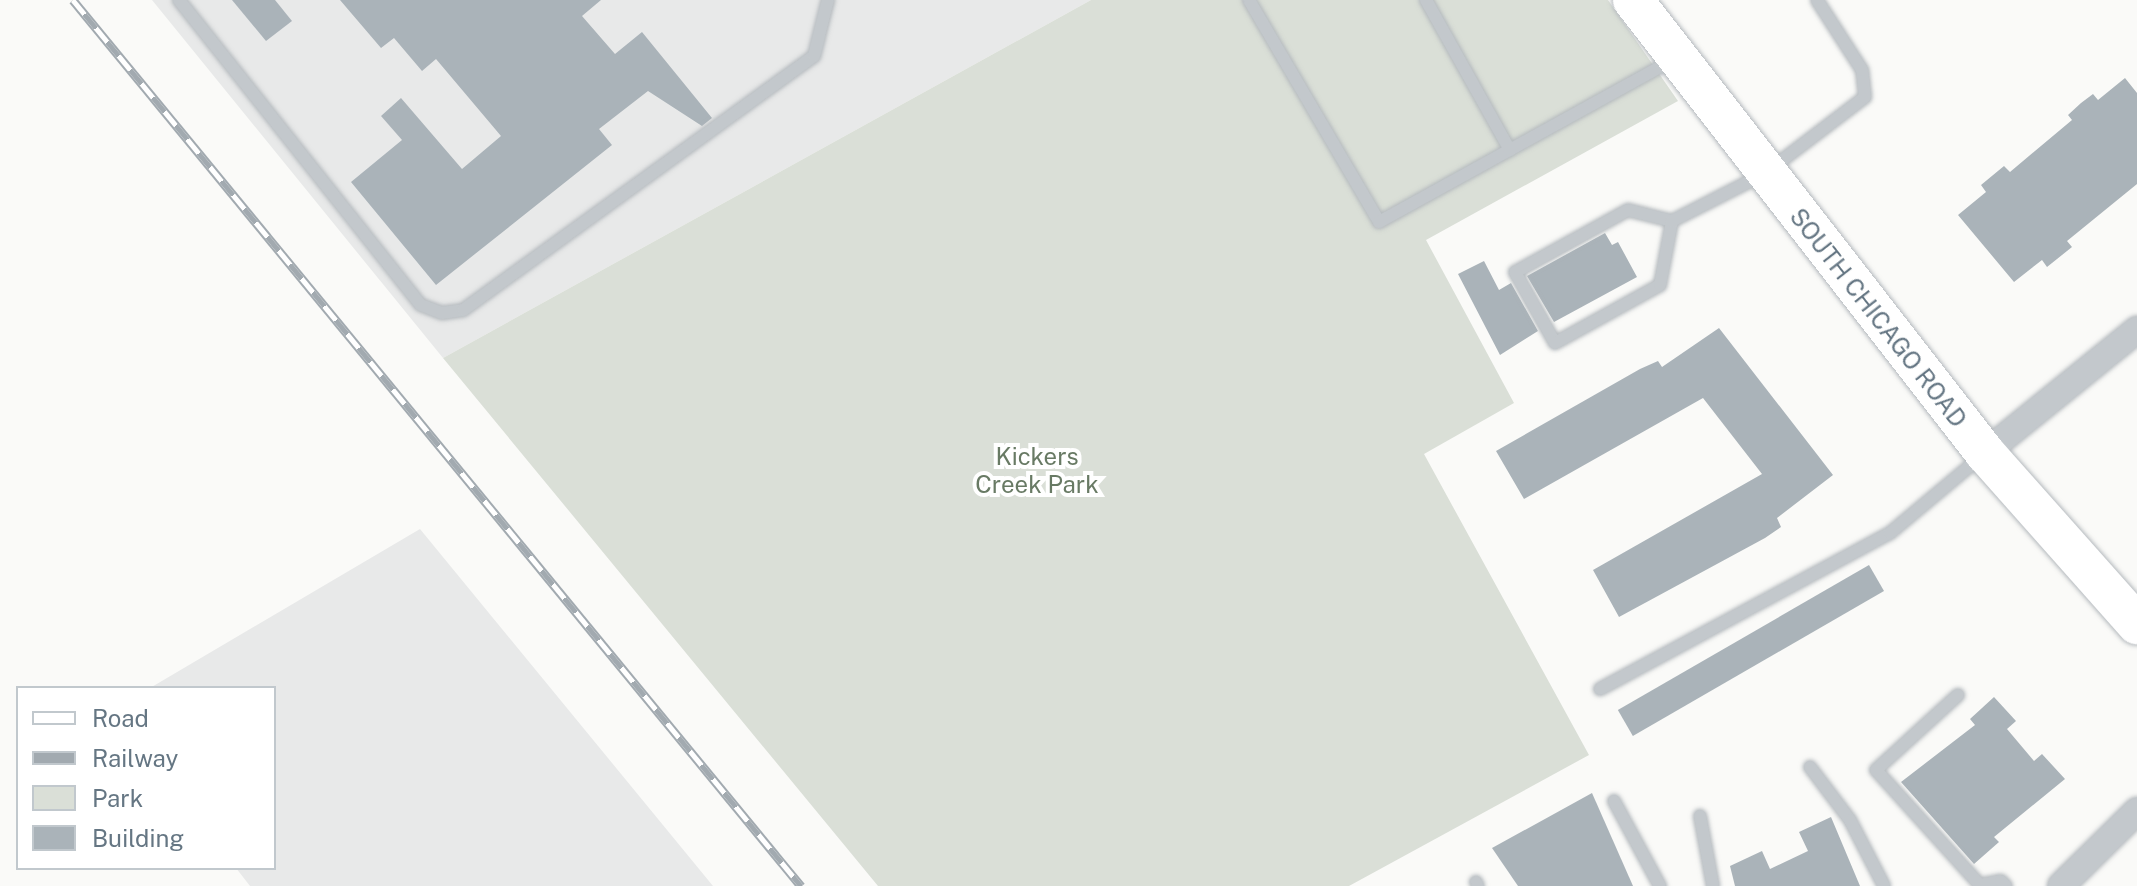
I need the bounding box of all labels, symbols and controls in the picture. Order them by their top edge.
street label: SOUTH CHICAGO ROAD [1784,203,1972,433]
park label: Kickers Creek Park [975,443,1099,499]
legend [16,686,276,870]
text: Road [92,704,149,732]
text: Railway [92,744,178,772]
text: Park [92,784,143,812]
text: Building [92,824,184,852]

